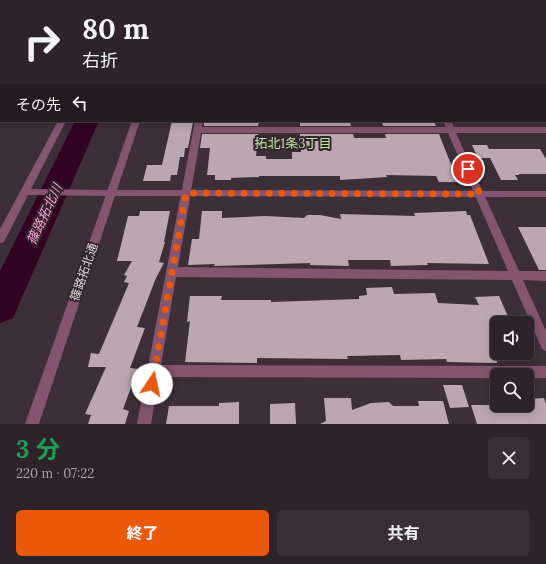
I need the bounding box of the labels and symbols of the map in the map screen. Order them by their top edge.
district label: 拓北1条3丁目 [255,135,331,152]
pin [451,152,485,186]
water label: 篠路拓北川 [23,179,67,247]
street label: 篠路拓北通 [67,241,100,303]
position arrow [131,363,173,405]

